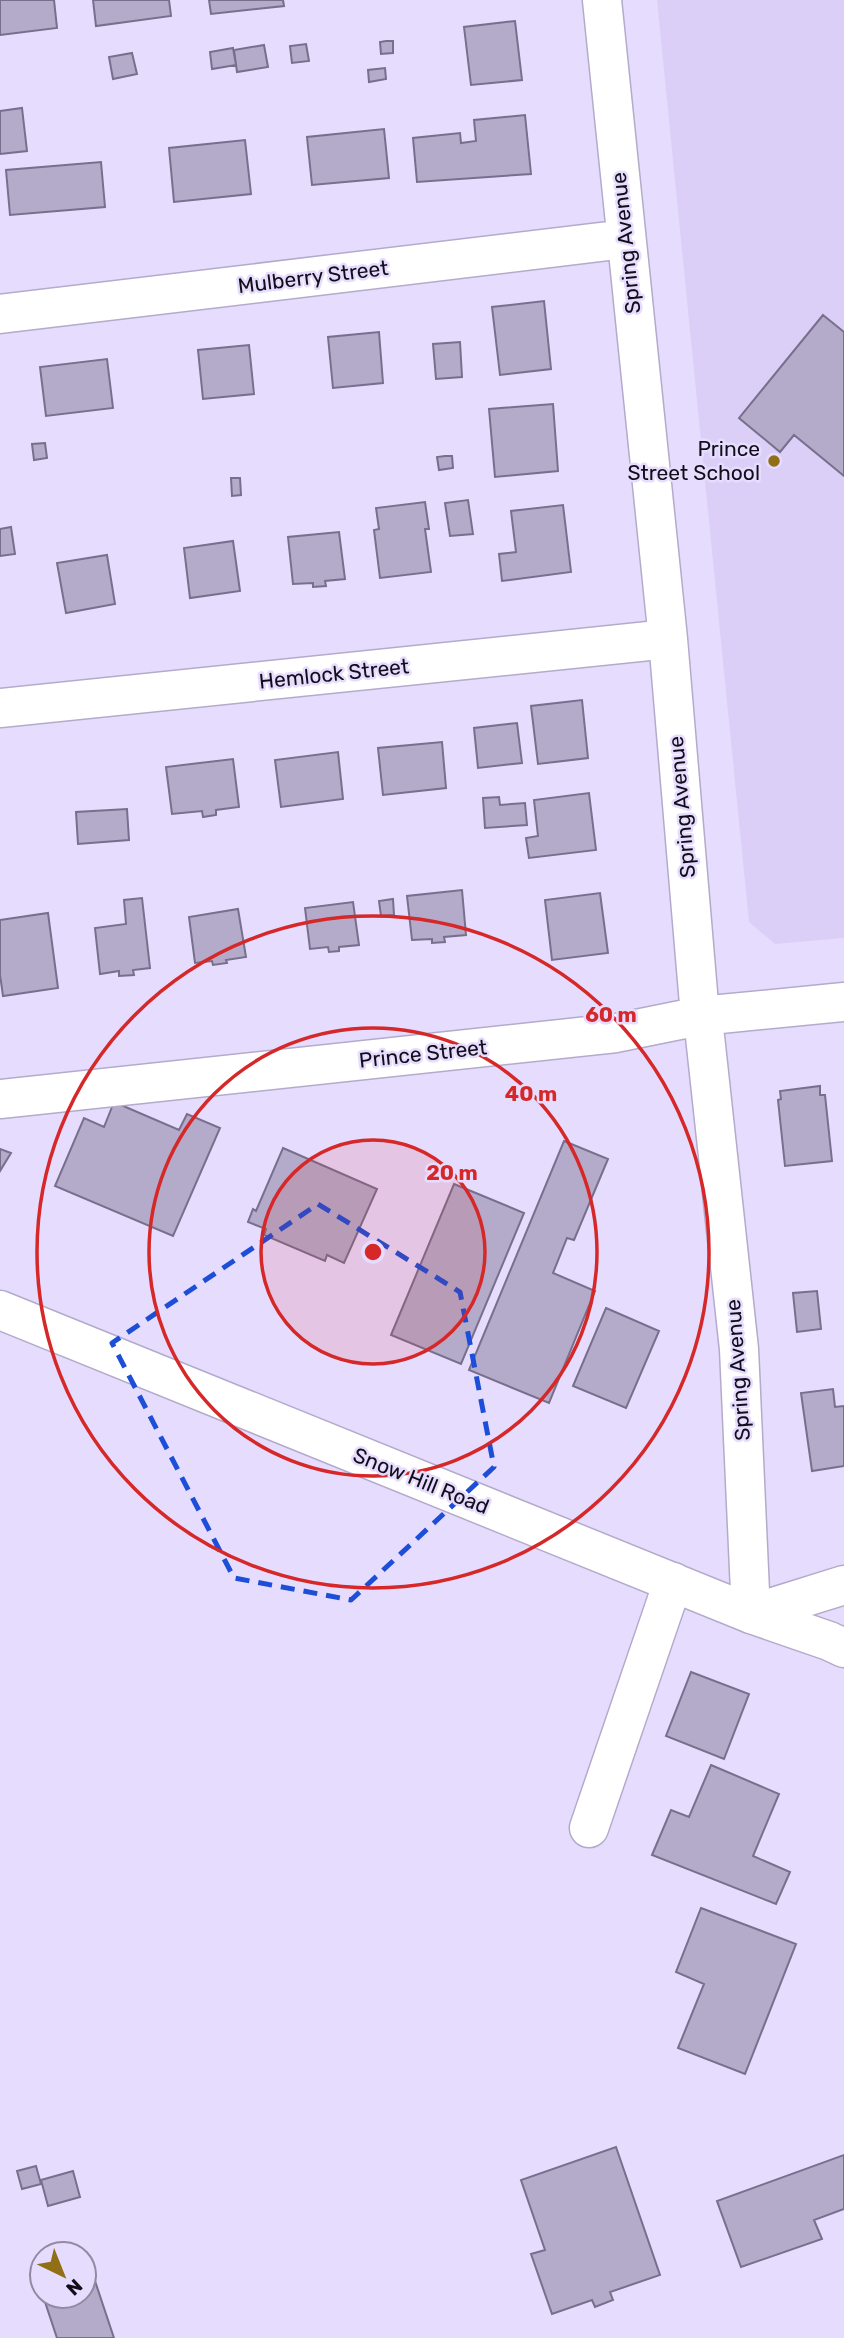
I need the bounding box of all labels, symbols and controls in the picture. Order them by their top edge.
street label: Spring Avenue [606,171,645,315]
street label: Mulberry Street [236,255,390,298]
place label: Prince Street School [627,436,760,485]
marker: Prince Street School [766,453,782,469]
street label: Hemlock Street [258,653,410,694]
street label: Spring Avenue [663,735,700,879]
text: 60 m [585,1002,637,1027]
street label: Prince Street [358,1034,488,1073]
text: 40 m [505,1081,557,1106]
text: 20 m [426,1160,478,1185]
centre of rings [361,1240,385,1264]
street label: Spring Avenue [720,1298,755,1442]
street label: Snow Hill Road [350,1442,493,1519]
north arrow [28,2240,98,2310]
text: N [61,2274,87,2300]

